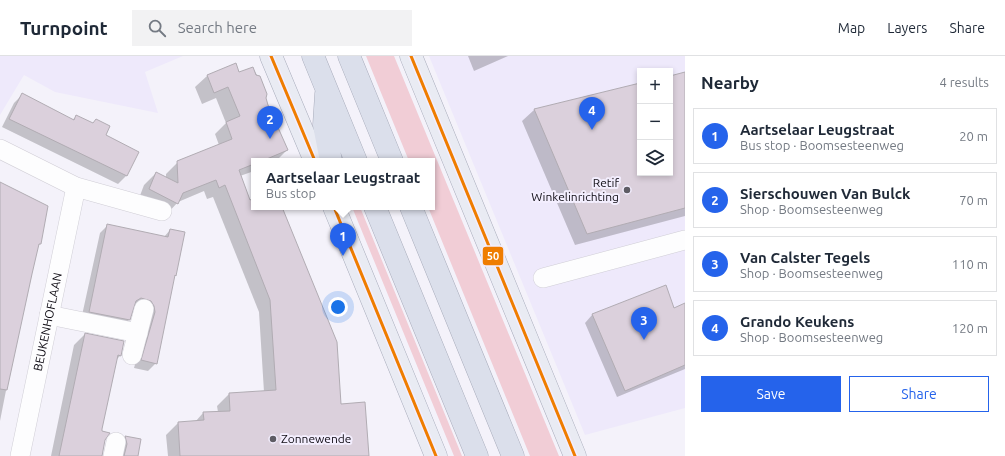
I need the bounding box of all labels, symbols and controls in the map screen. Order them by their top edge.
search box [132,10,412,46]
text: Turnpoint [20,17,108,39]
icon: search [146,17,168,39]
text: Search here [178,19,257,36]
text: Map [838,20,865,36]
text: Layers [887,20,927,36]
text: Share [949,20,985,36]
map controls [637,68,673,176]
button: + [637,68,673,104]
text: Nearby [701,73,759,92]
text: 4 results [939,75,989,89]
pin: 4 [579,97,605,130]
button: − [637,104,673,140]
pin: 2 [257,106,283,139]
text: Aartselaar Leugstraat [740,121,895,138]
text: 1 [711,129,719,143]
text: 20 m [959,129,988,143]
text: Bus stop · Boomsesteenweg [740,138,904,152]
button: layers [637,140,673,176]
popup [251,158,435,210]
text: Aartselaar Leugstraat [266,169,420,186]
place label: Retif Winkelinrichting [531,176,619,203]
marker: Retif Winkelinrichting [622,185,632,195]
text: Sierschouwen Van Bulck [740,185,910,202]
text: Bus stop [266,186,316,200]
text: 2 [711,193,719,207]
text: 70 m [959,193,988,207]
text: Shop · Boomsesteenweg [740,202,883,216]
pin: 1 [330,223,356,256]
line badge: 50 [482,246,504,266]
text: Van Calster Tegels [740,249,870,266]
text: 50 [487,250,499,262]
text: 3 [711,257,719,271]
text: 110 m [952,257,988,271]
text: Shop · Boomsesteenweg [740,266,883,280]
street label: BEUKENHOFLAAN [31,271,64,372]
your location [328,297,348,317]
pin: 3 [631,307,657,340]
text: Grando Keukens [740,313,854,330]
text: 4 [711,321,719,335]
text: 120 m [952,321,988,335]
text: Shop · Boomsesteenweg [740,330,883,344]
button: Save [701,376,841,412]
button: Share [849,376,989,412]
place label: Zonnewende [281,432,351,445]
marker: Zonnewende [268,434,278,444]

